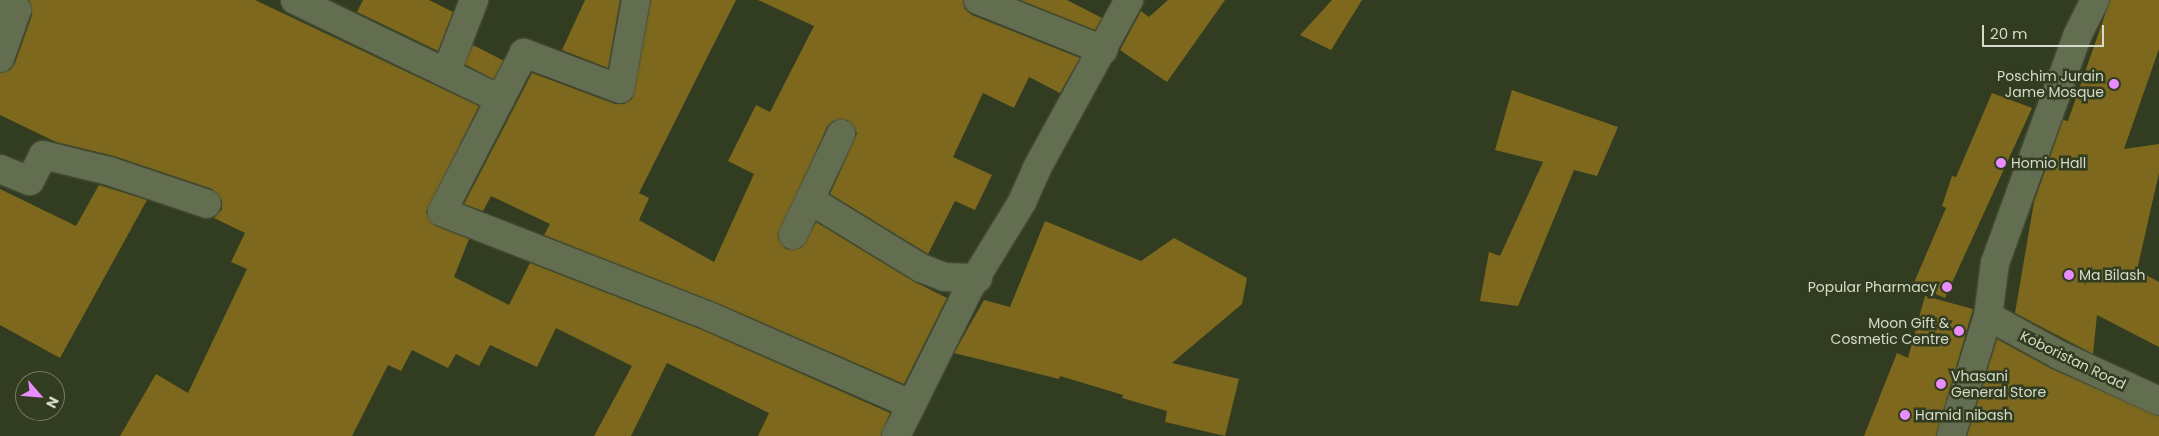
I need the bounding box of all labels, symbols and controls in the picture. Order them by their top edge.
scale bar [1984,15,2106,47]
text: 20 m [1990,23,2028,44]
place label: Poschim Jurain Jame Mosque [1997,68,2104,100]
marker: Poschim Jurain Jame Mosque [2108,78,2120,90]
place label: Homio Hall [2011,155,2086,171]
marker: Homio Hall [1995,157,2007,169]
place label: Ma Bilash [2079,267,2145,283]
marker: Ma Bilash [2063,269,2075,281]
place label: Popular Pharmacy [1808,279,1937,295]
marker: Popular Pharmacy [1941,281,1953,293]
place label: Moon Gift & Cosmetic Centre [1831,315,1949,348]
marker: Moon Gift & Cosmetic Centre [1953,325,1965,337]
street label: Koboristan Road [2017,327,2129,393]
place label: Vhasani General Store [1951,368,2046,401]
north arrow [15,371,65,421]
marker: Vhasani General Store [1935,378,1947,390]
text: N [41,393,64,412]
place label: Hamid nibash [1915,407,2013,423]
marker: Hamid nibash [1899,409,1911,421]

